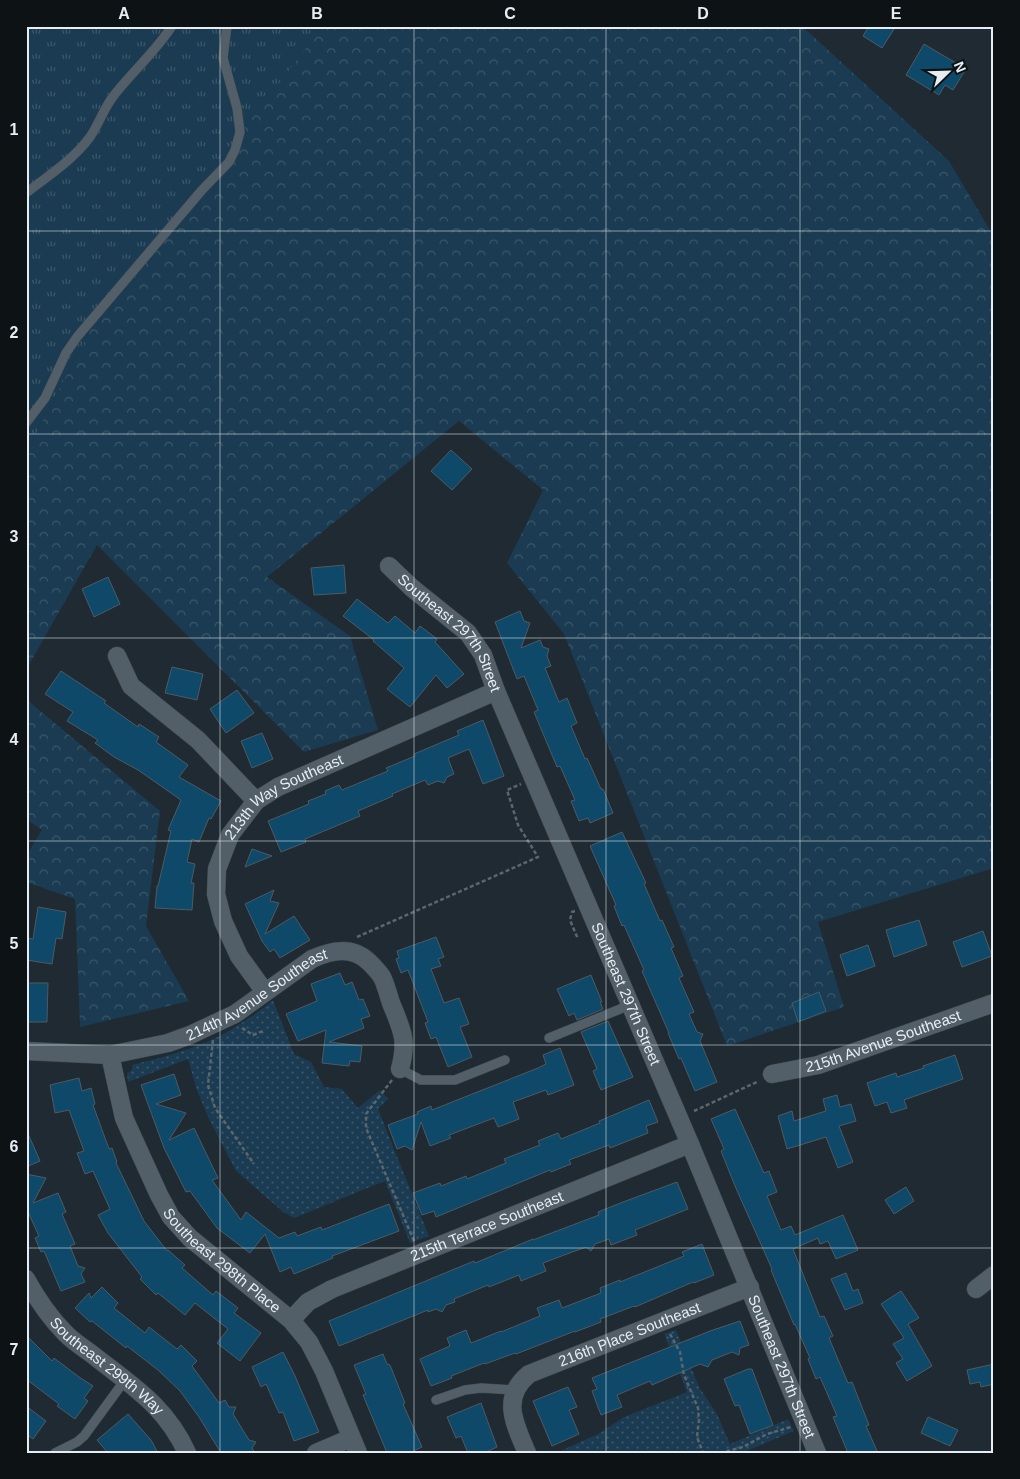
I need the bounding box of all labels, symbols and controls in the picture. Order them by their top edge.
text: A [118,5,130,22]
text: B [311,5,323,22]
text: C [504,5,516,22]
text: D [697,5,709,22]
text: E [891,5,902,22]
north arrow [922,48,972,98]
text: N [951,59,969,75]
text: 1 [10,121,19,138]
text: 2 [10,324,19,341]
text: 3 [10,528,19,545]
street label: Southeast 297th Street [394,570,505,695]
text: 4 [10,731,19,748]
street label: 213th Way Southeast [221,750,346,843]
street label: Southeast 297th Street [588,920,665,1068]
text: 5 [10,935,19,952]
street label: 214th Avenue Southeast [183,945,330,1044]
street label: 215th Avenue Southeast [804,1006,964,1075]
text: 6 [10,1138,19,1155]
street label: 215th Terrace Southeast [408,1187,566,1264]
street label: Southeast 298th Place [160,1205,284,1316]
street label: Southeast 297th Street [745,1292,819,1441]
street label: 216th Place Southeast [556,1298,704,1370]
street label: Southeast 299th Way [47,1314,168,1418]
text: 7 [10,1341,19,1358]

